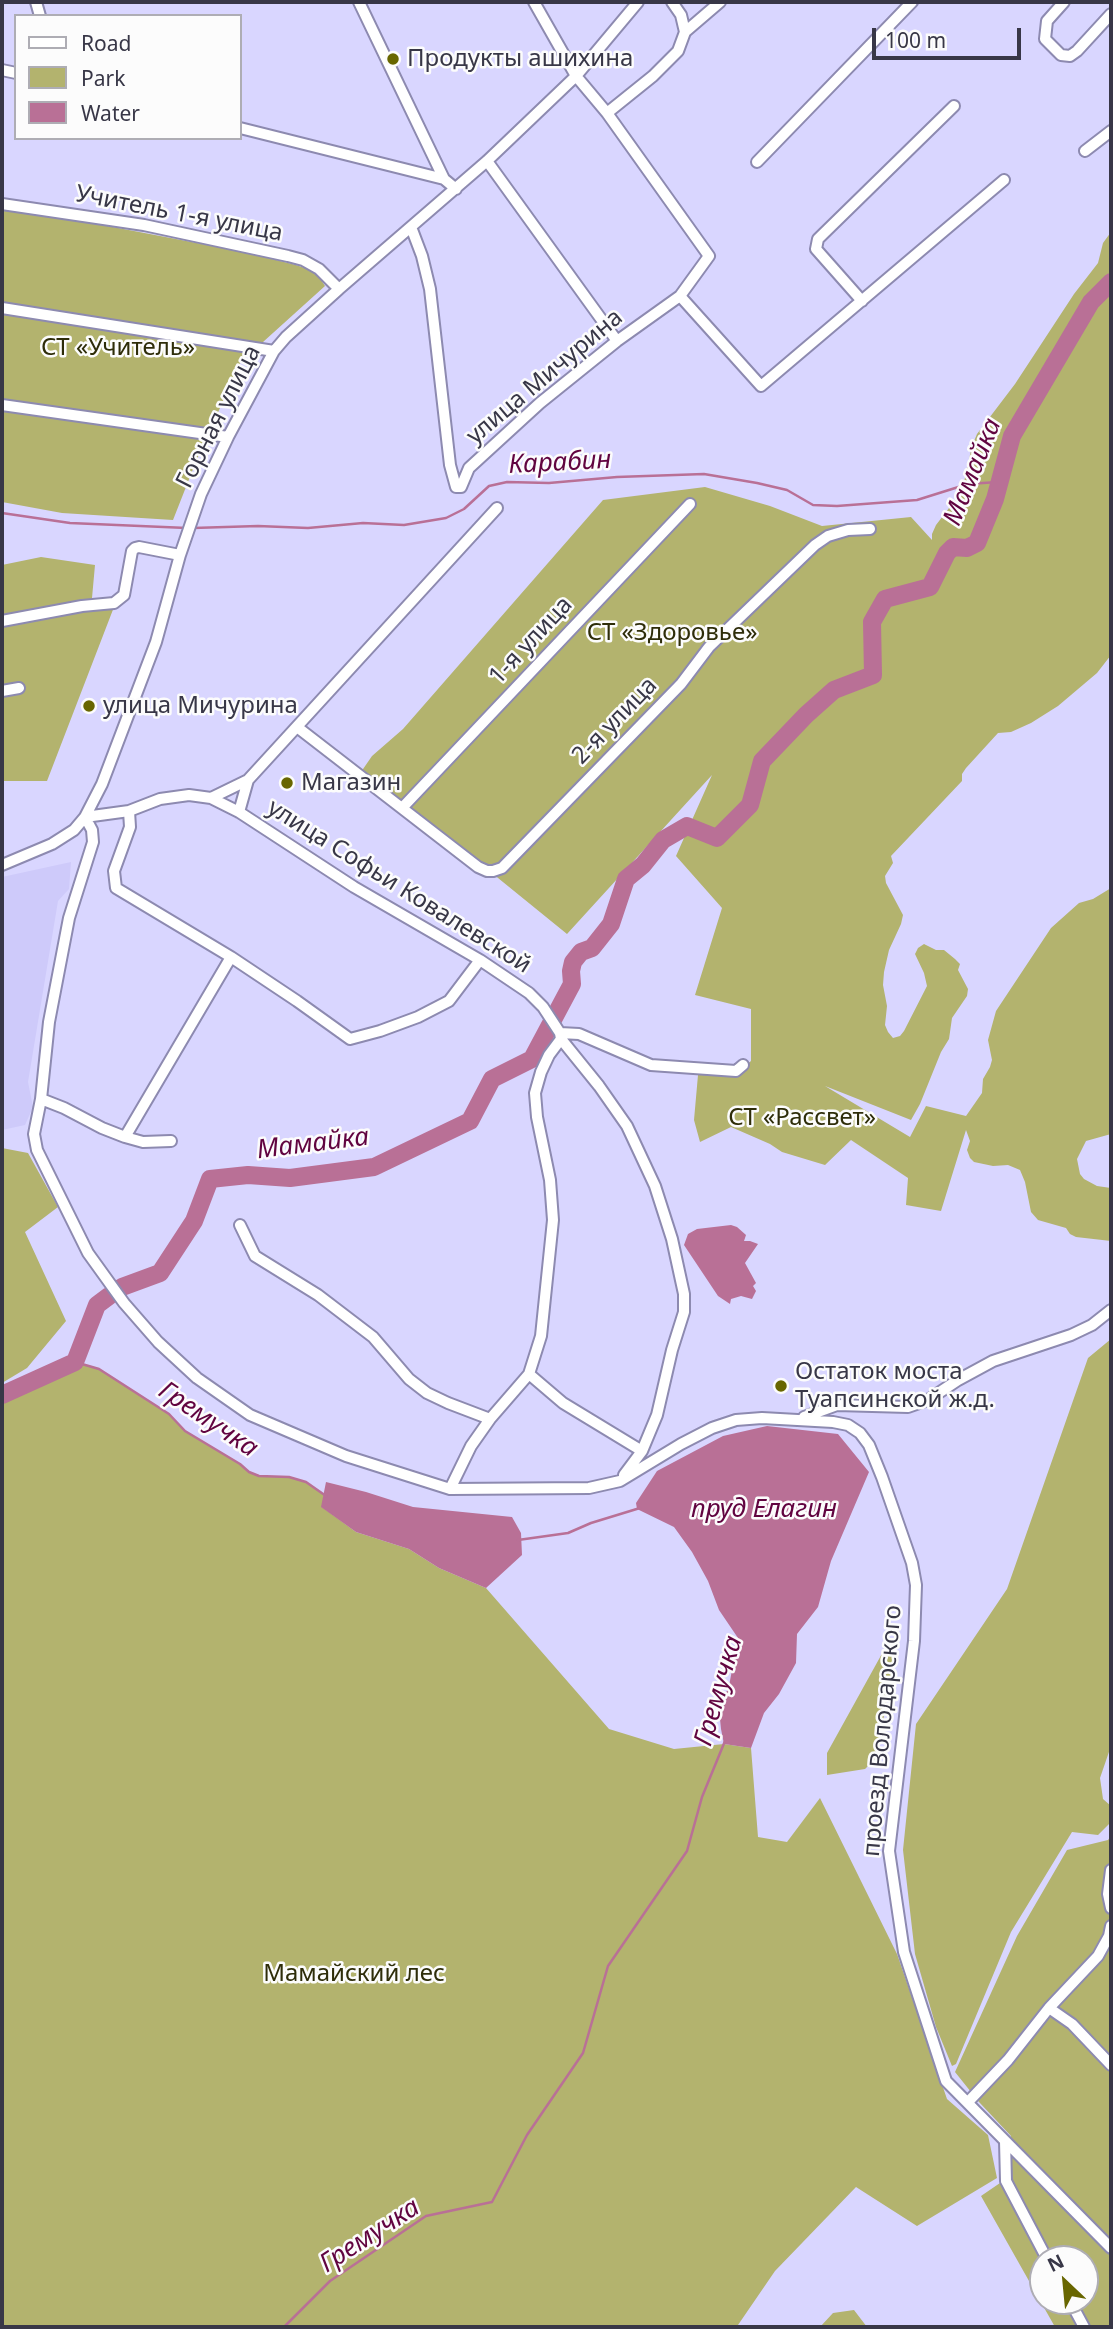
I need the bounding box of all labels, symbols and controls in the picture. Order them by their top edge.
legend [14,14,242,140]
scale bar [875,14,1024,58]
text: 100 m [885,26,946,54]
text: Road [81,29,131,57]
place label: Продукты ашихина [407,45,633,73]
marker: Продукты ашихина [385,51,401,67]
text: Park [81,64,125,92]
text: Water [81,99,140,127]
street label: Учитель 1-я улица [73,180,285,248]
street label: улица Мичурина [461,303,629,451]
park label: СТ «Учитель» [41,334,195,362]
street label: Горная улица [171,341,267,493]
water label: Мамайка [937,414,1009,530]
water label: Карабин [508,445,612,481]
street label: 1-я улица [483,591,579,691]
park label: СТ «Здоровье» [587,619,757,647]
street label: 2-я улица [567,672,663,770]
place label: улица Мичурина [103,692,298,720]
marker: улица Мичурина [81,698,97,714]
place label: Магазин [301,769,401,797]
marker: Магазин [279,775,295,791]
street label: улица Софьи Ковалевской [262,794,536,980]
park label: СТ «Рассвет» [728,1104,876,1132]
water label: Мамайка [255,1122,371,1166]
place label: Остаток моста Туапсинской ж.д. [795,1358,995,1414]
water label: Гремучка [152,1375,264,1465]
marker: Остаток моста Туапсинской ж.д. [773,1378,789,1394]
water label: пруд Елагин [691,1494,837,1526]
street label: проезд Володарского [858,1604,908,1858]
water label: Гремучка [688,1632,750,1750]
park label: Мамайский лес [263,1960,445,1988]
water label: Гремучка [314,2192,426,2280]
north arrow [1029,2245,1099,2315]
text: N [1043,2248,1068,2278]

